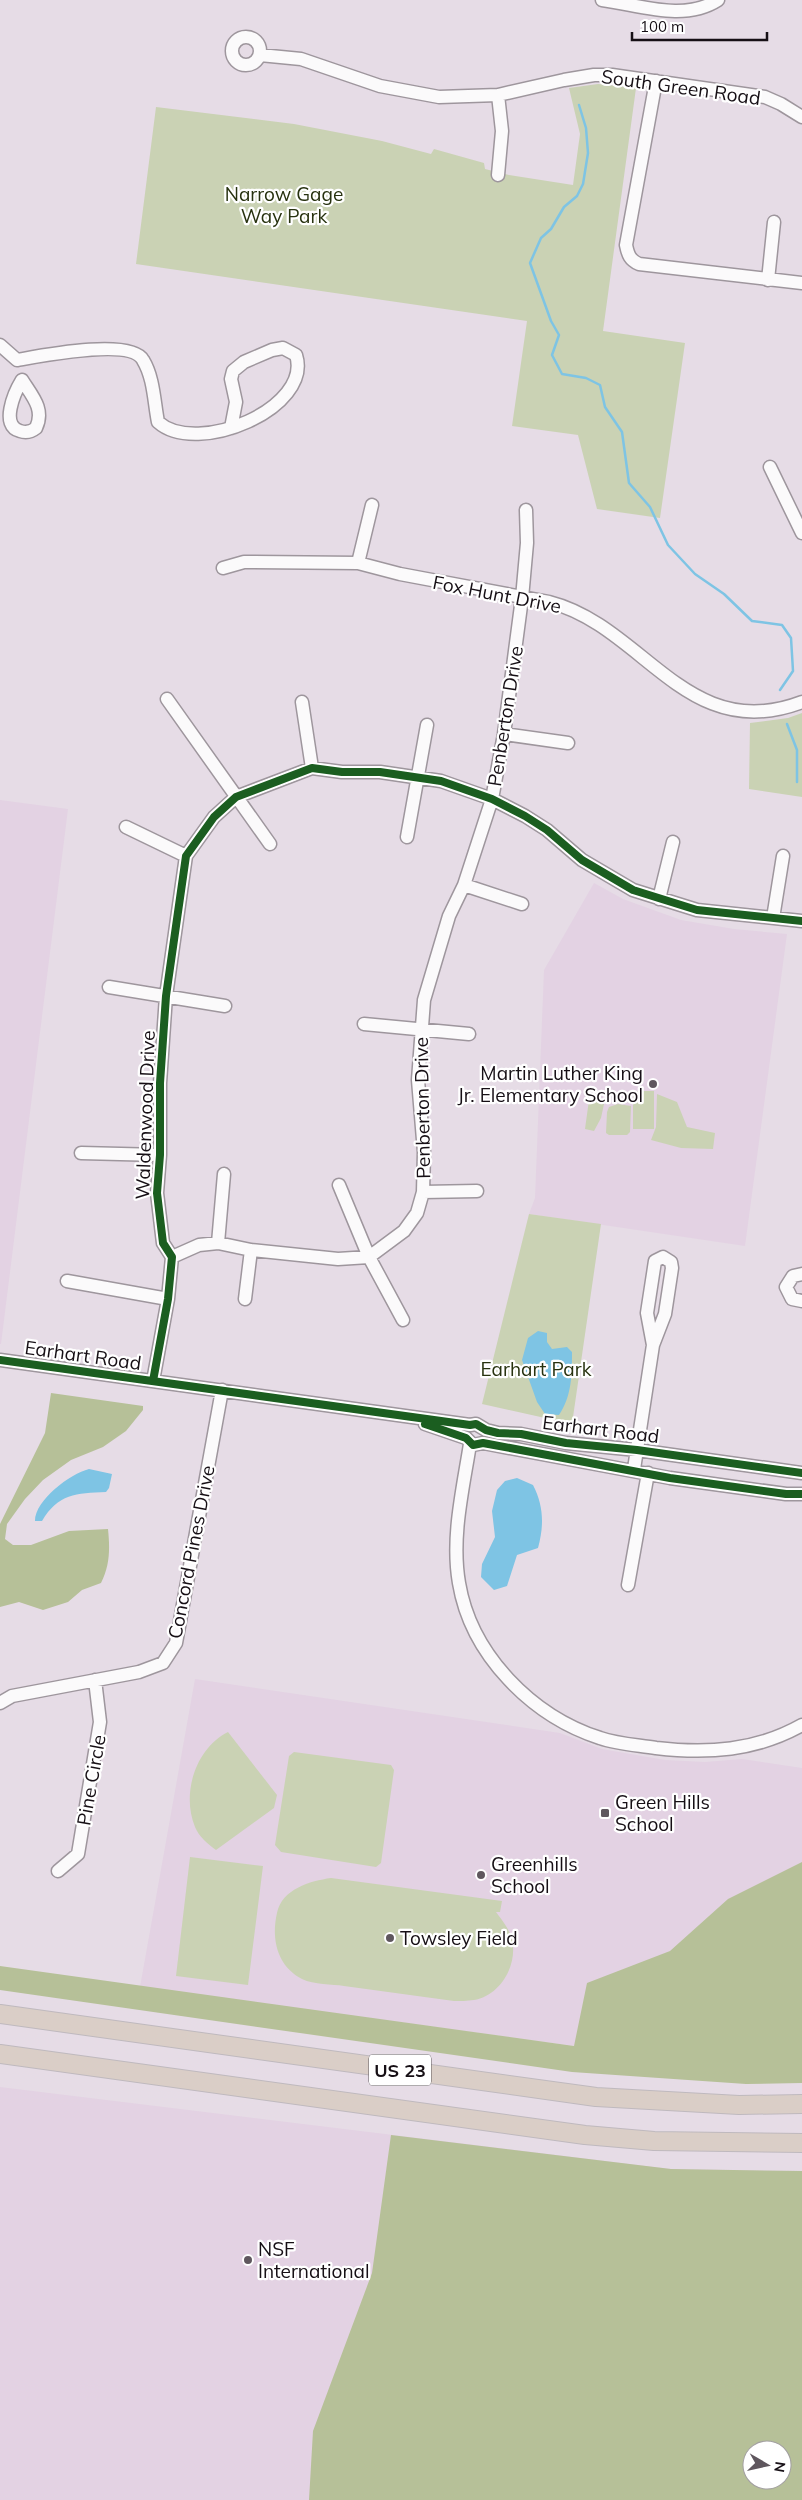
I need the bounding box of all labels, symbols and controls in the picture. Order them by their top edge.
scale bar [632,10,767,42]
text: 100 m [640,17,684,36]
street label: South Green Road [600,64,762,110]
park label: Narrow Gage Way Park [225,182,343,228]
street label: Fox Hunt Drive [431,570,563,618]
street label: Penberton Drive [482,644,528,788]
street label: Waldenwood Drive [130,1030,160,1200]
street label: Penberton Drive [409,1037,435,1179]
place label: Martin Luther King Jr. Elementary School [458,1061,643,1107]
marker: Martin Luther King Jr. Elementary School [647,1078,659,1090]
street label: Earhart Road [23,1335,143,1375]
park label: Earhart Park [481,1357,592,1381]
street label: Earhart Road [541,1410,661,1448]
street label: Concord Pines Drive [162,1463,220,1641]
street label: Pine Circle [71,1733,111,1827]
place label: Green Hills School [615,1790,710,1836]
marker: Green Hills School [599,1807,611,1819]
place label: Greenhills School [491,1852,578,1898]
marker: Greenhills School [475,1869,487,1881]
place label: Towsley Field [400,1926,518,1950]
marker: Towsley Field [384,1932,396,1944]
road number: US 23 [369,2054,431,2086]
place label: NSF International [258,2237,369,2283]
marker: NSF International [242,2254,254,2266]
north arrow [742,2440,792,2490]
text: N [770,2460,790,2474]

